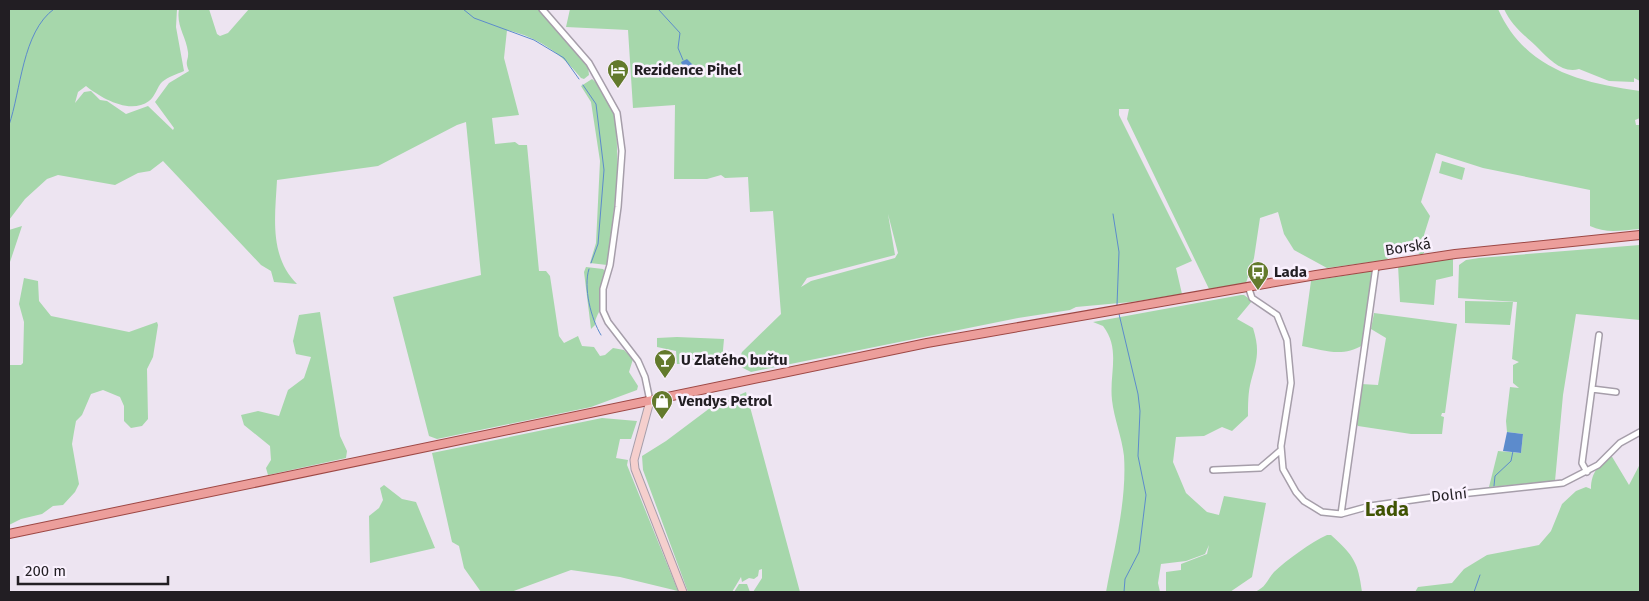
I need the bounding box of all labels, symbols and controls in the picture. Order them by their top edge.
hotel icon: Rezidence Pihel [606,58,630,89]
place label: Rezidence Pihel [634,61,742,79]
street label: Borská [1384,235,1432,259]
bus stop icon: Lada [1246,260,1270,291]
place label: Lada [1274,263,1307,281]
bar icon: U Zlatého buřtu [653,348,677,379]
place label: U Zlatého buřtu [681,351,788,369]
shop icon: Vendys Petrol [650,389,674,420]
place label: Vendys Petrol [677,392,772,410]
street label: Dolní [1430,484,1468,506]
district label: Lada [1365,497,1409,521]
scale bar [18,554,168,586]
text: 200 m [25,562,66,580]

